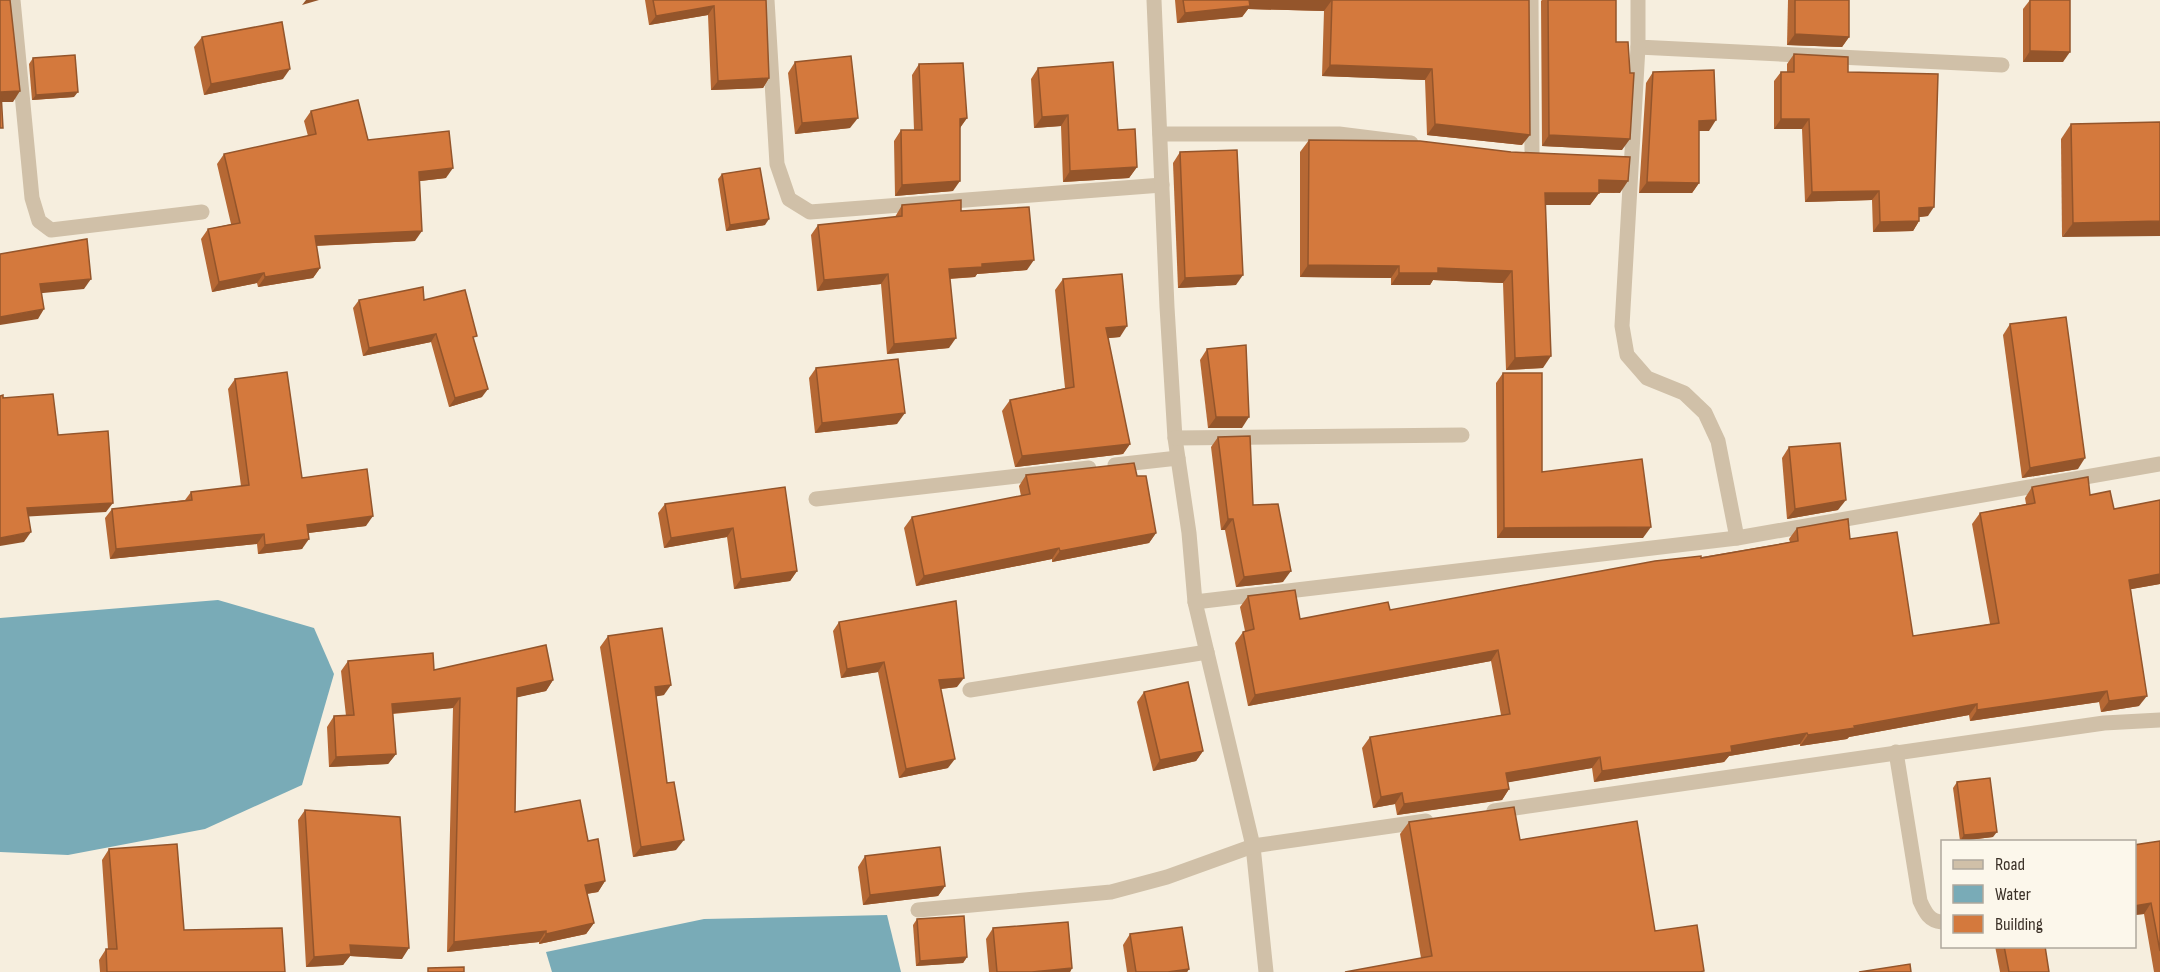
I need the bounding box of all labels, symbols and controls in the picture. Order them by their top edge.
legend [1941,840,2136,948]
text: Road [1995,854,2025,875]
text: Water [1995,884,2031,905]
text: Building [1995,914,2043,935]

